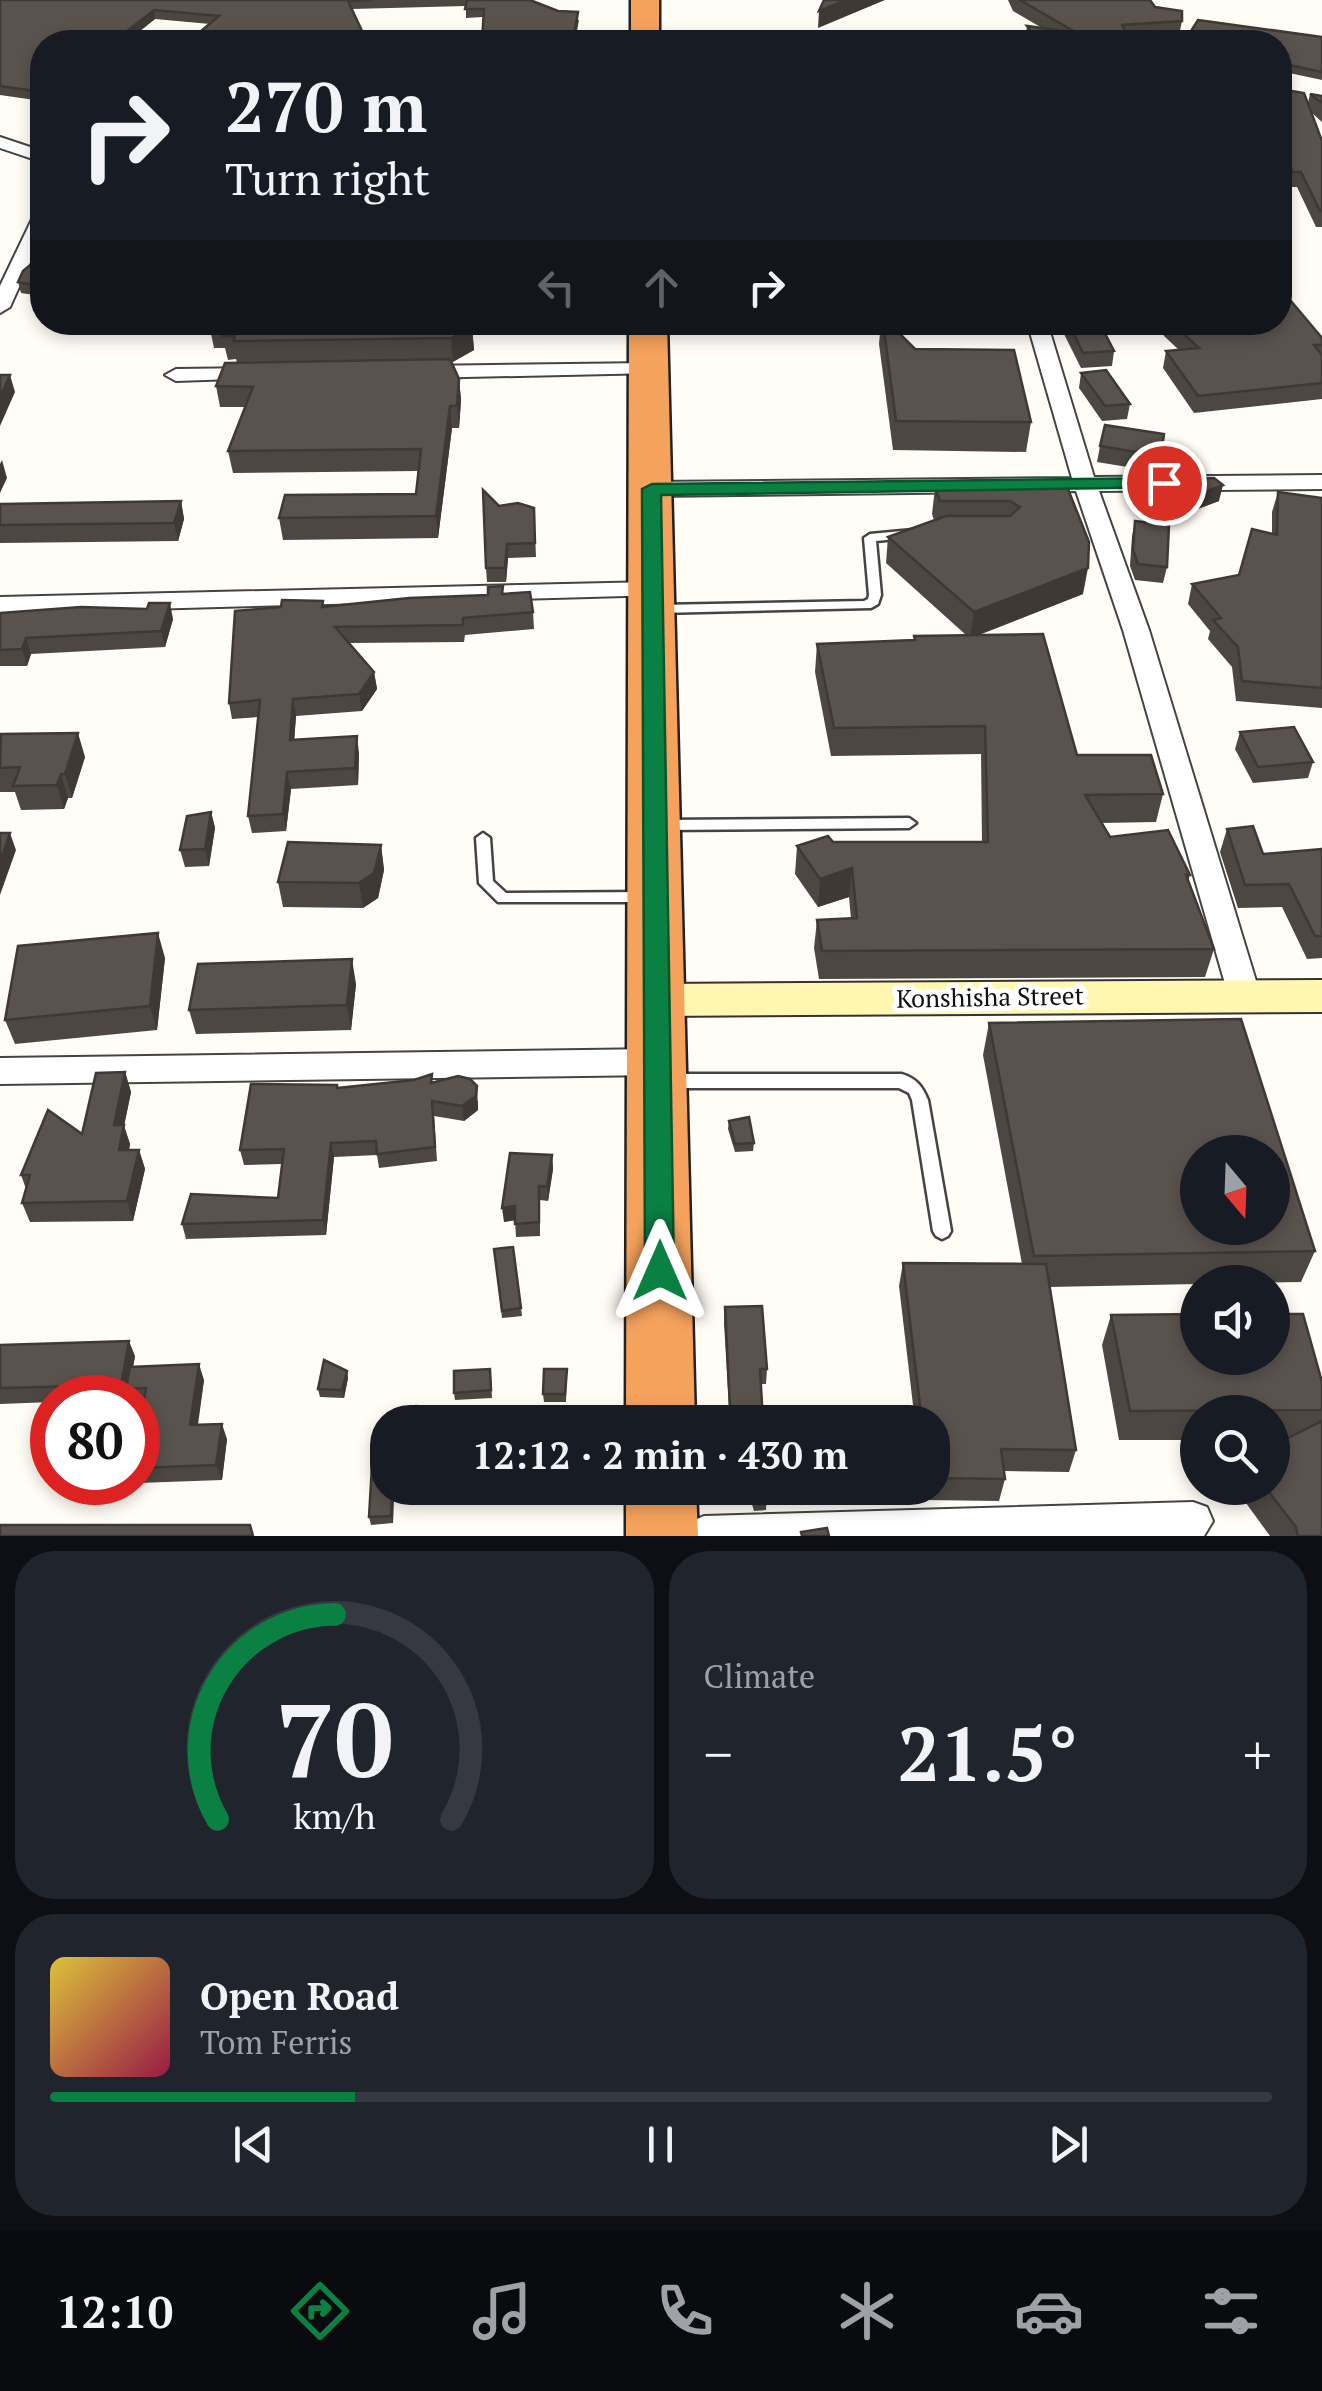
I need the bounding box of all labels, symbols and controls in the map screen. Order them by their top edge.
text: 270 m [225,59,427,152]
icon: right [60,70,190,200]
text: Turn right [225,148,430,208]
icon: left [529,260,584,315]
icon: ahead [634,260,689,315]
icon: right [739,260,794,315]
pin [1122,441,1207,526]
icon: arrive [1137,456,1192,511]
street label: Konshisha Street [896,978,1084,1015]
north arrow [1180,1135,1290,1245]
map controls [1180,1135,1290,1505]
position arrow [608,1219,712,1323]
button: sound [1180,1265,1290,1375]
speed limit sign: 80 [30,1375,160,1505]
button: search [1180,1395,1290,1505]
text: 12:12 · 2 min · 430 m [472,1430,848,1480]
text: Climate [704,1655,815,1697]
text: 70 [275,1669,393,1807]
text: 21.5° [898,1703,1078,1802]
text: − [704,1717,733,1790]
text: + [1243,1717,1272,1790]
text: km/h [293,1792,376,1839]
text: Open Road [200,1971,399,2021]
text: Tom Ferris [200,2021,352,2063]
icon: previous [226,2117,281,2172]
icon: pause [633,2117,688,2172]
icon: next [1041,2117,1096,2172]
icon: directions [285,2276,355,2346]
icon: music [467,2276,537,2346]
icon: phone [650,2276,720,2346]
icon: climate [832,2276,902,2346]
icon: car [1014,2276,1084,2346]
icon: filters [1196,2276,1266,2346]
text: 12:10 [56,2281,173,2341]

